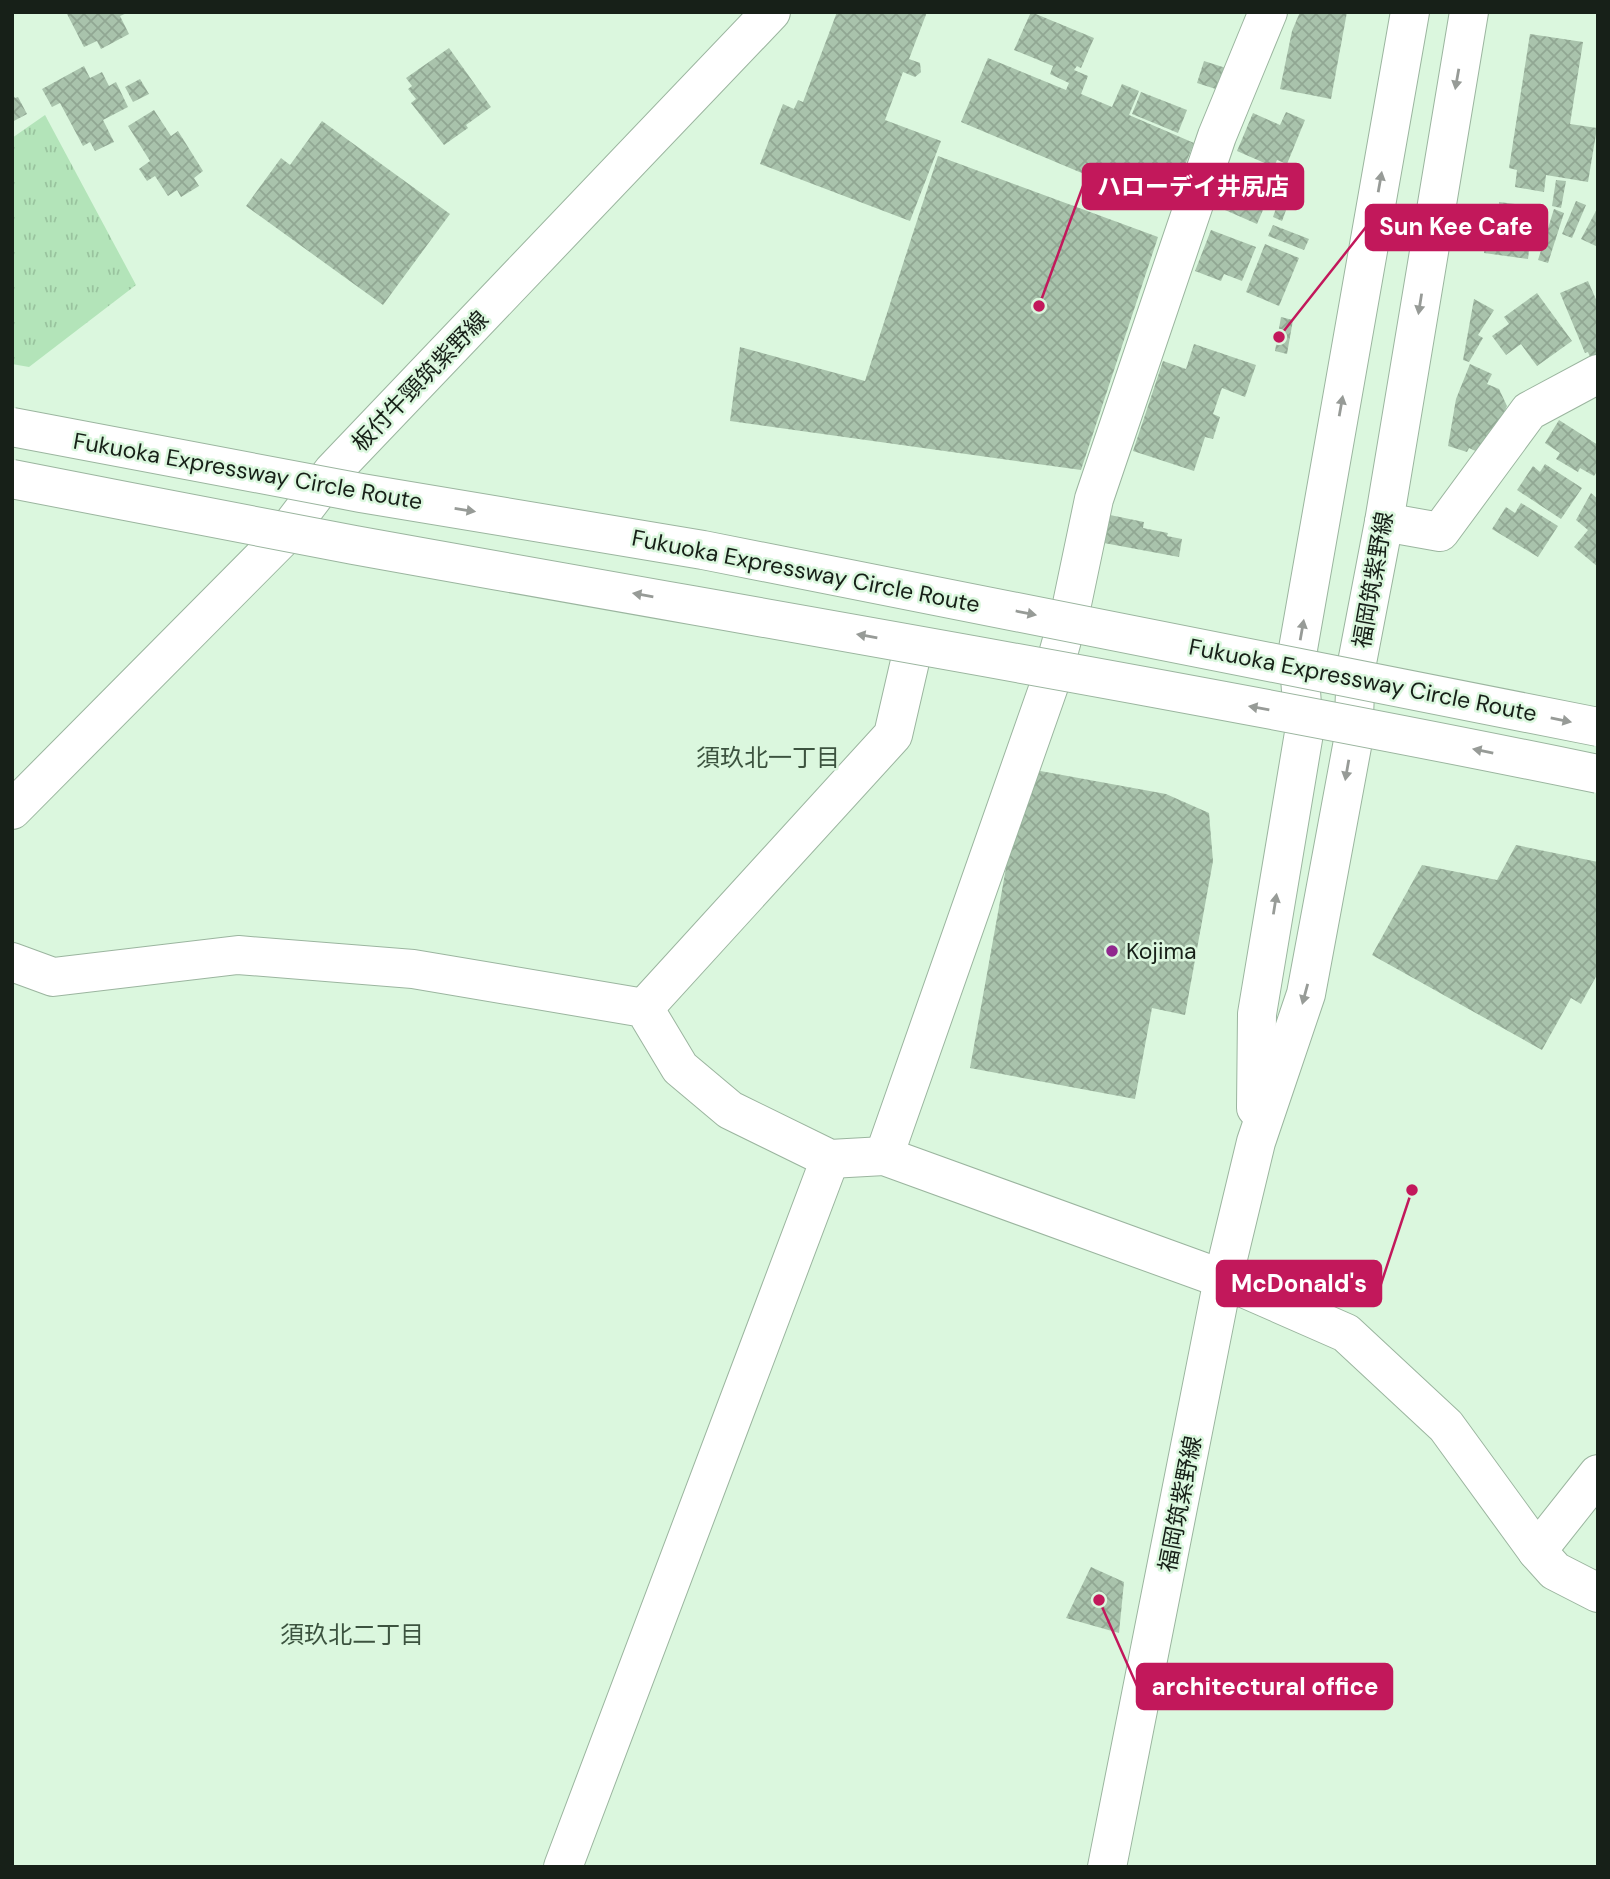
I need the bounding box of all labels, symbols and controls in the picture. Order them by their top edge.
one-way arrow [1451,69,1462,91]
callout: ハローデイ井尻店 [1083,164,1303,209]
text: ハローデイ井尻店 [1097,171,1289,202]
one-way arrow [1375,171,1386,193]
callout: Sun Kee Cafe [1366,205,1547,250]
text: Sun Kee Cafe [1379,211,1533,242]
one-way arrow [1414,293,1425,315]
street label: 板付牛頸筑紫野線 [345,304,495,458]
one-way arrow [1336,395,1347,417]
street label: Fukuoka Expressway Circle Route [71,425,425,517]
one-way arrow [454,505,476,516]
street label: 福岡筑紫野線 [1346,509,1400,651]
street label: Fukuoka Expressway Circle Route [629,523,983,619]
one-way arrow [632,589,654,600]
one-way arrow [1015,608,1037,619]
one-way arrow [1297,619,1308,641]
one-way arrow [856,630,878,641]
street label: Fukuoka Expressway Circle Route [1186,632,1540,728]
one-way arrow [1248,702,1270,713]
one-way arrow [1550,714,1572,725]
district label: 須玖北一丁目 [696,742,840,773]
one-way arrow [1472,745,1494,756]
one-way arrow [1342,759,1353,781]
one-way arrow [1270,893,1281,915]
place label: Kojima [1126,936,1196,966]
marker: Kojima [1104,943,1120,959]
one-way arrow [1299,983,1310,1005]
callout: McDonald's [1217,1261,1381,1306]
text: McDonald's [1231,1268,1367,1299]
street label: 福岡筑紫野線 [1152,1433,1208,1575]
district label: 須玖北二丁目 [280,1619,424,1650]
callout: architectural office [1137,1664,1392,1709]
text: architectural office [1152,1671,1378,1702]

